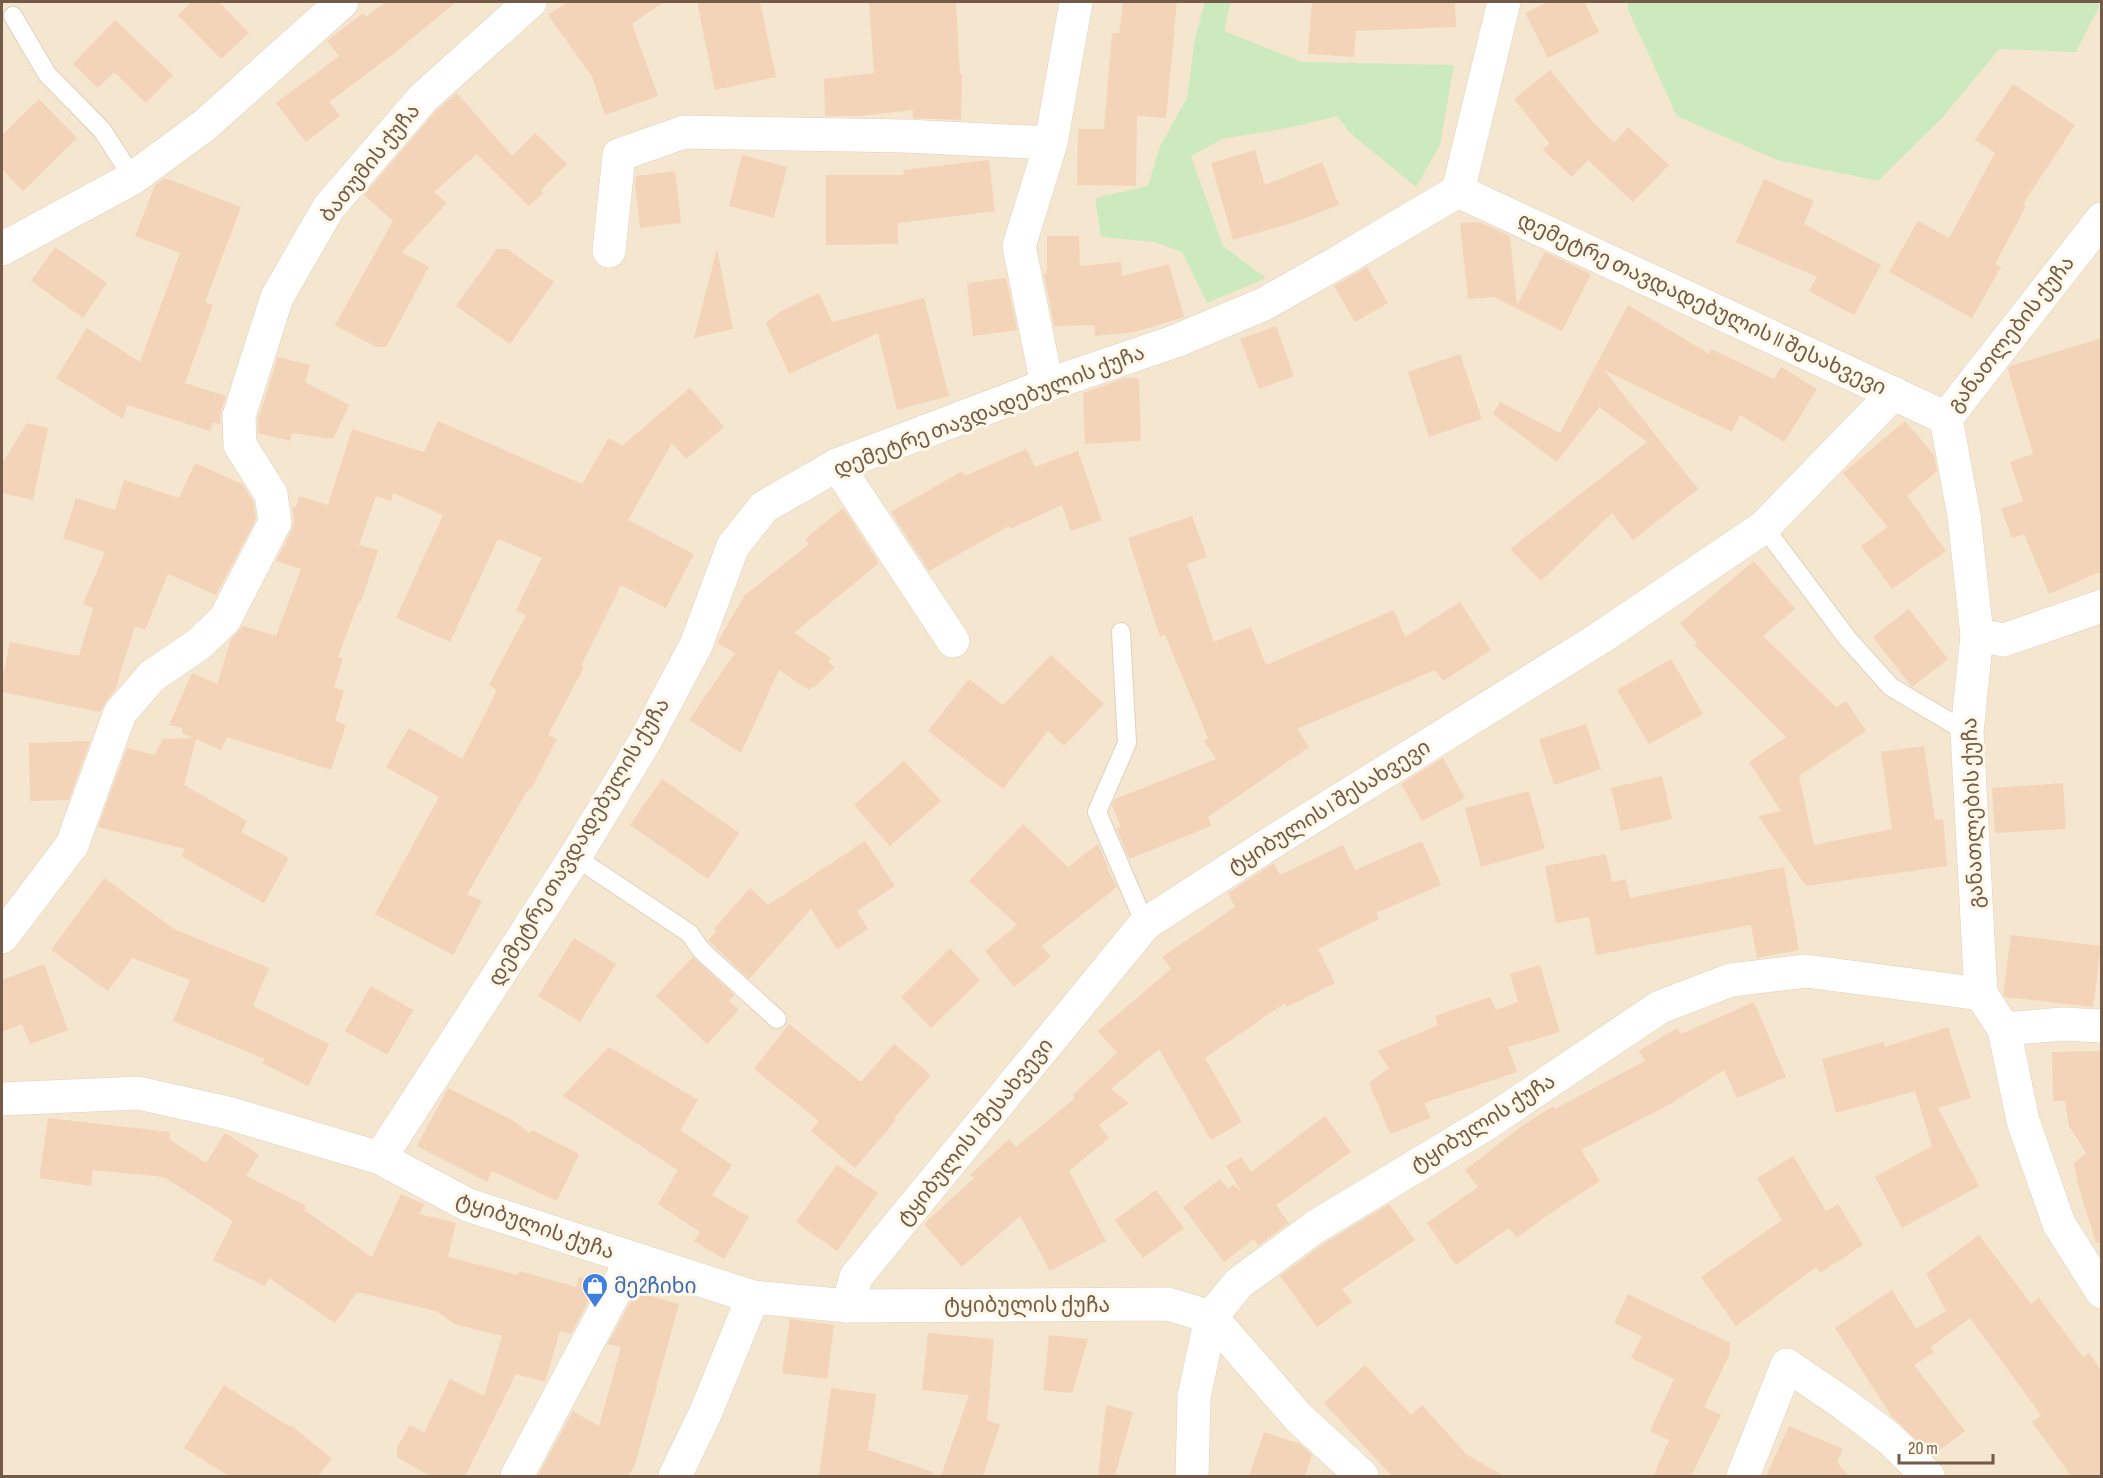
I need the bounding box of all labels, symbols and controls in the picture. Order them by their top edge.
street label: ბათუმის ქუჩა [315,99,425,227]
street label: დემეტრე თავდადებულის II შესახვევი [1514,207,1890,401]
street label: განათლების ქუჩა [1942,251,2080,417]
street label: დემეტრე თავდადებულის ქუჩა [830,340,1148,482]
street label: დემეტრე თავდადებულის ქუჩა [483,694,675,990]
street label: განათლების ქუჩა [1957,717,1989,909]
street label: ტყიბულის I შესახვევი [1223,734,1435,880]
street label: ტყიბულის I შესახვევი [892,1033,1058,1231]
street label: ტყიბულის ქუჩა [1406,1068,1560,1178]
street label: ტყიბულის ქუჩა [452,1187,618,1265]
shop icon: მე2ჩიხი [580,1271,610,1309]
place label: მე2ჩიხი [614,1274,697,1299]
street label: ტყიბულის ქუჩა [944,1293,1110,1318]
scale bar [1899,1427,1994,1465]
text: 20 m [1908,1438,1938,1459]

